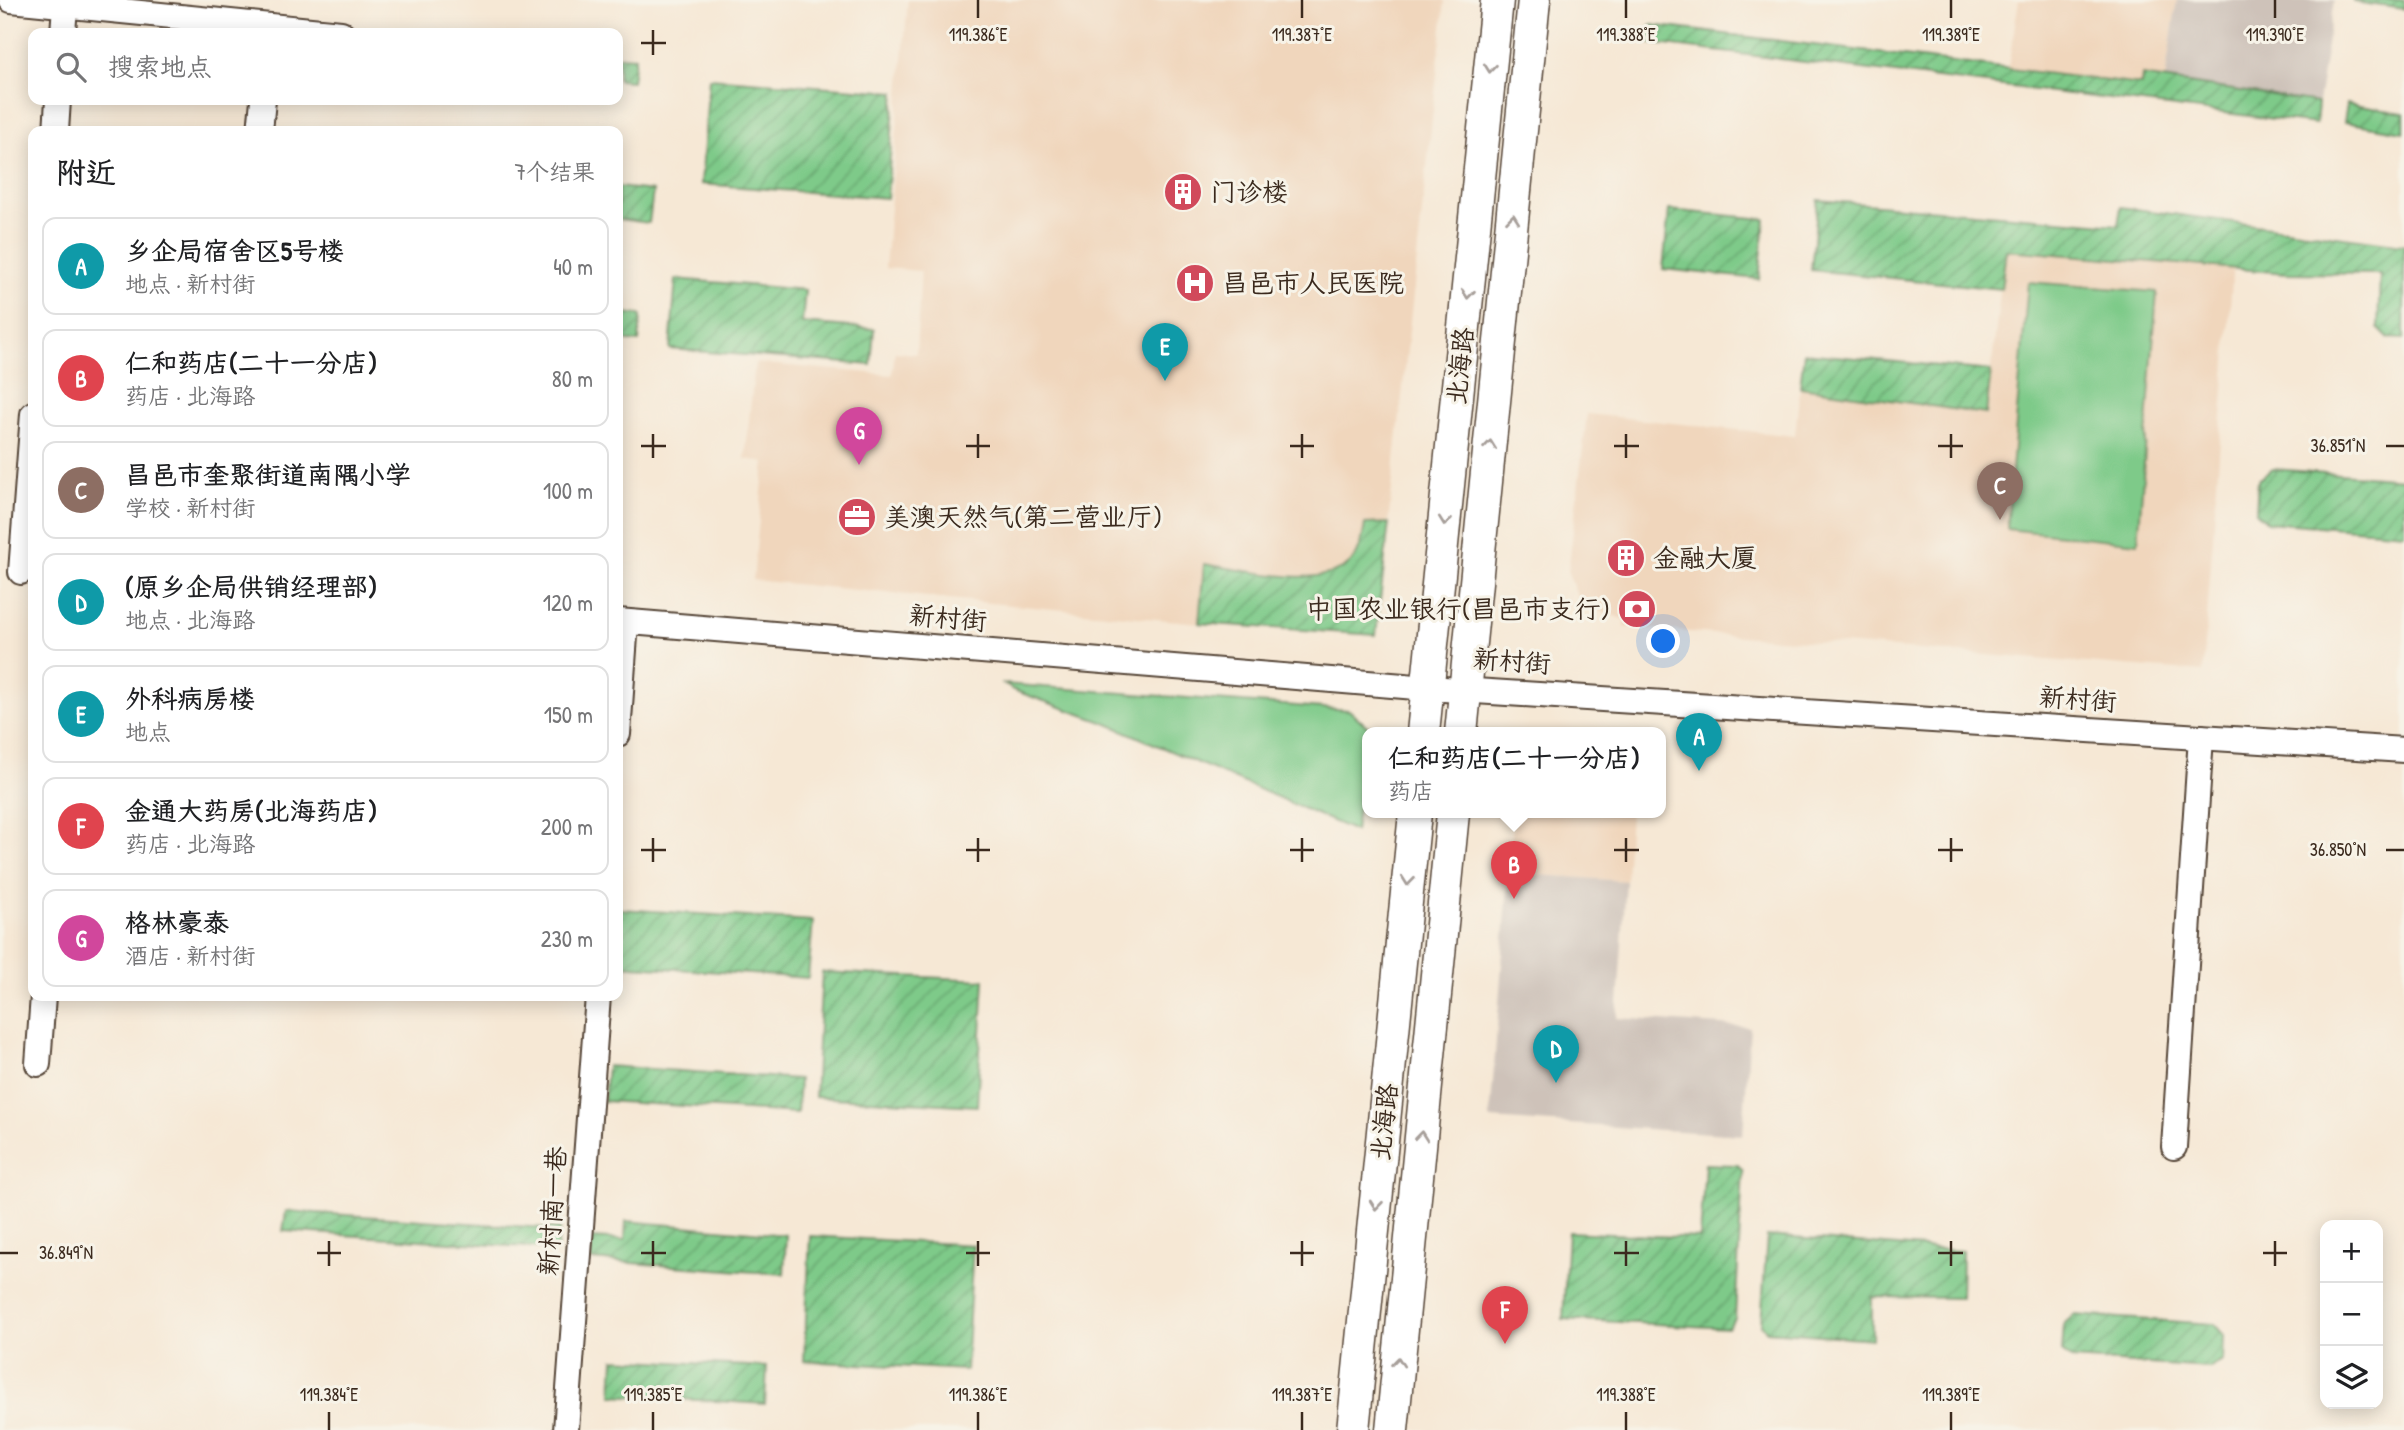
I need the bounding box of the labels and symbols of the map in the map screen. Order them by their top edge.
text: 119.386°E [949,22,1007,47]
text: 119.387°E [1272,22,1332,47]
text: 119.388°E [1596,22,1656,47]
text: 119.389°E [1922,22,1980,47]
text: 119.390°E [2246,22,2304,47]
one-way arrow [1483,62,1498,74]
building icon: 门诊楼 [1162,171,1204,213]
place label: 门诊楼 [1210,174,1288,209]
one-way arrow [1505,213,1520,225]
hospital icon: 昌邑市人民医院 [1174,262,1216,304]
place label: 昌邑市人民医院 [1222,265,1404,300]
one-way arrow [1460,288,1475,300]
pin: E [1142,323,1188,381]
street label: 北海路 [1438,325,1481,407]
pin: G [836,407,882,465]
text: 36.851°N [2311,433,2365,458]
one-way arrow [1482,440,1497,451]
pin: C [1977,462,2023,520]
office icon: 美澳天然气(第二营业厅) [836,496,878,538]
place label: 美澳天然气(第二营业厅) [884,499,1162,534]
one-way arrow [1438,515,1453,526]
building icon: 金融大厦 [1605,537,1647,579]
place label: 金融大厦 [1653,540,1757,575]
bank icon: 中国农业银行(昌邑市支行) [1616,588,1658,630]
place label: 中国农业银行(昌邑市支行) [1306,591,1610,626]
street label: 新村街 [908,597,988,638]
your location [1646,624,1680,658]
street label: 新村街 [1472,640,1552,681]
street label: 新村街 [2038,678,2118,719]
pin: A [1676,713,1722,771]
text: 36.850°N [2310,837,2366,862]
pin: B [1491,841,1537,899]
one-way arrow [1401,875,1416,887]
pin: D [1533,1025,1579,1083]
street label: 北海路 [1362,1081,1405,1163]
one-way arrow [1413,1130,1428,1141]
street label: 新村南一巷 [530,1145,573,1277]
one-way arrow [1368,1199,1383,1211]
text: 36.849°N [39,1240,93,1265]
pin: F [1482,1286,1528,1344]
one-way arrow [1391,1356,1406,1368]
text: 119.384°E [300,1382,358,1407]
text: 119.385°E [623,1382,683,1407]
text: 119.386°E [949,1382,1007,1407]
text: 119.387°E [1272,1382,1332,1407]
text: 119.388°E [1596,1382,1656,1407]
text: 119.389°E [1922,1382,1980,1407]

